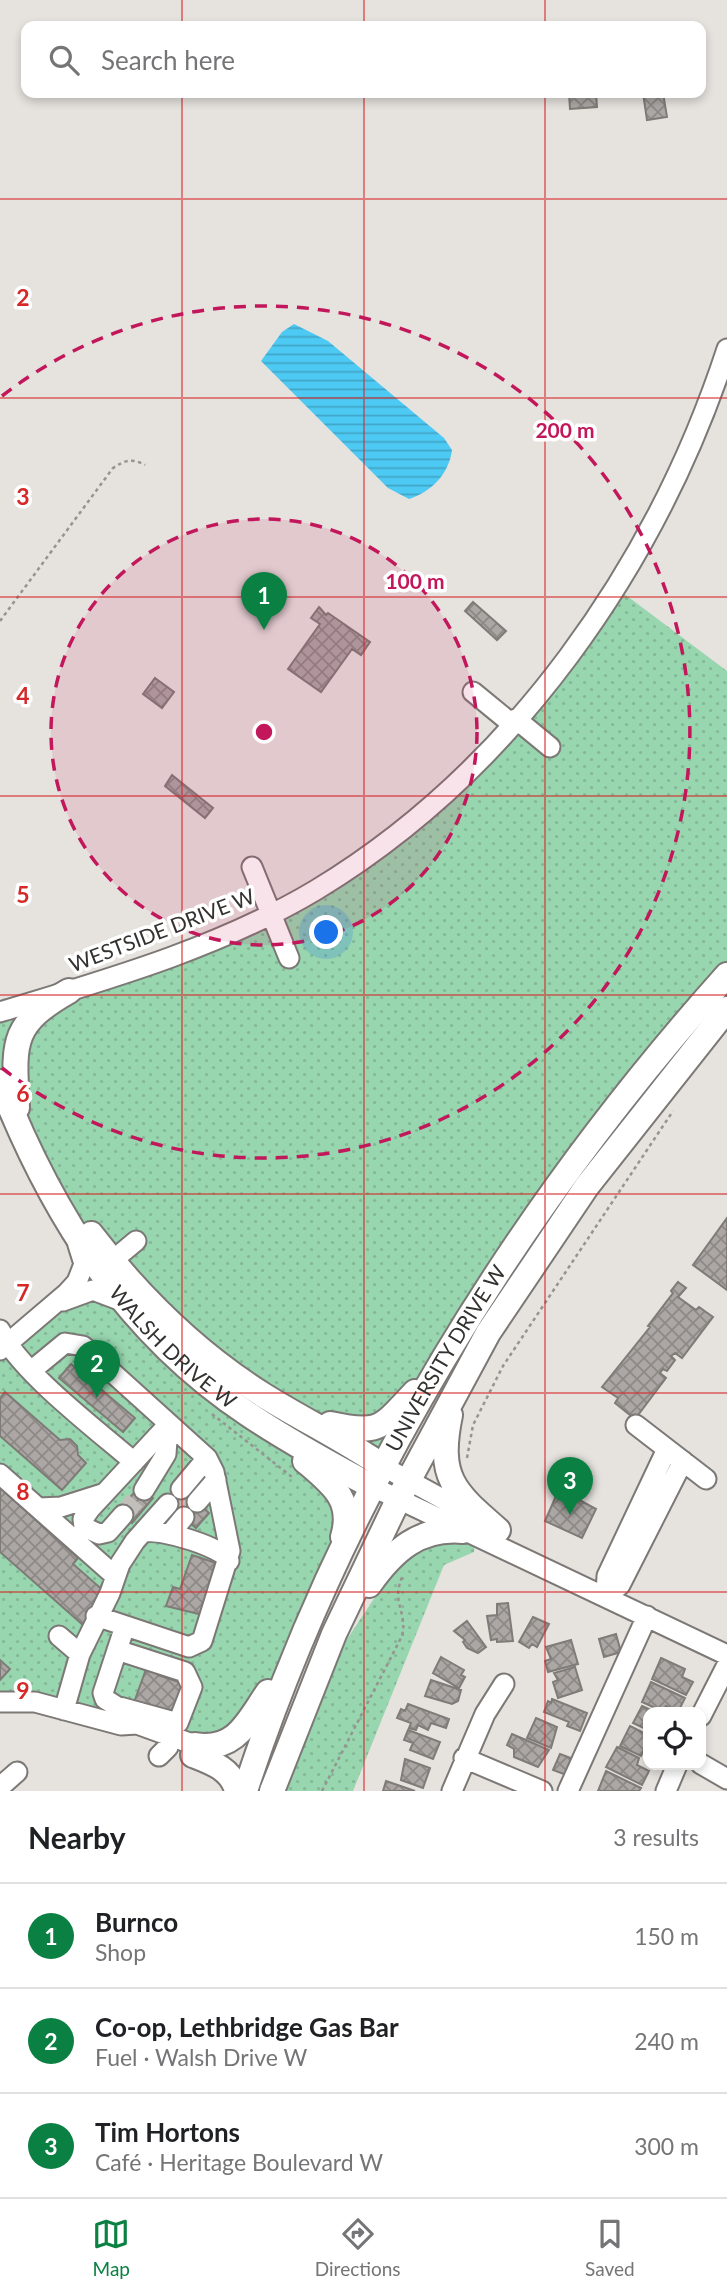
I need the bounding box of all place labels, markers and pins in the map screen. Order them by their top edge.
pin: 1 [241,572,287,630]
centre of rings [252,720,276,744]
pin: 2 [74,1340,120,1398]
pin: 3 [547,1457,593,1515]

